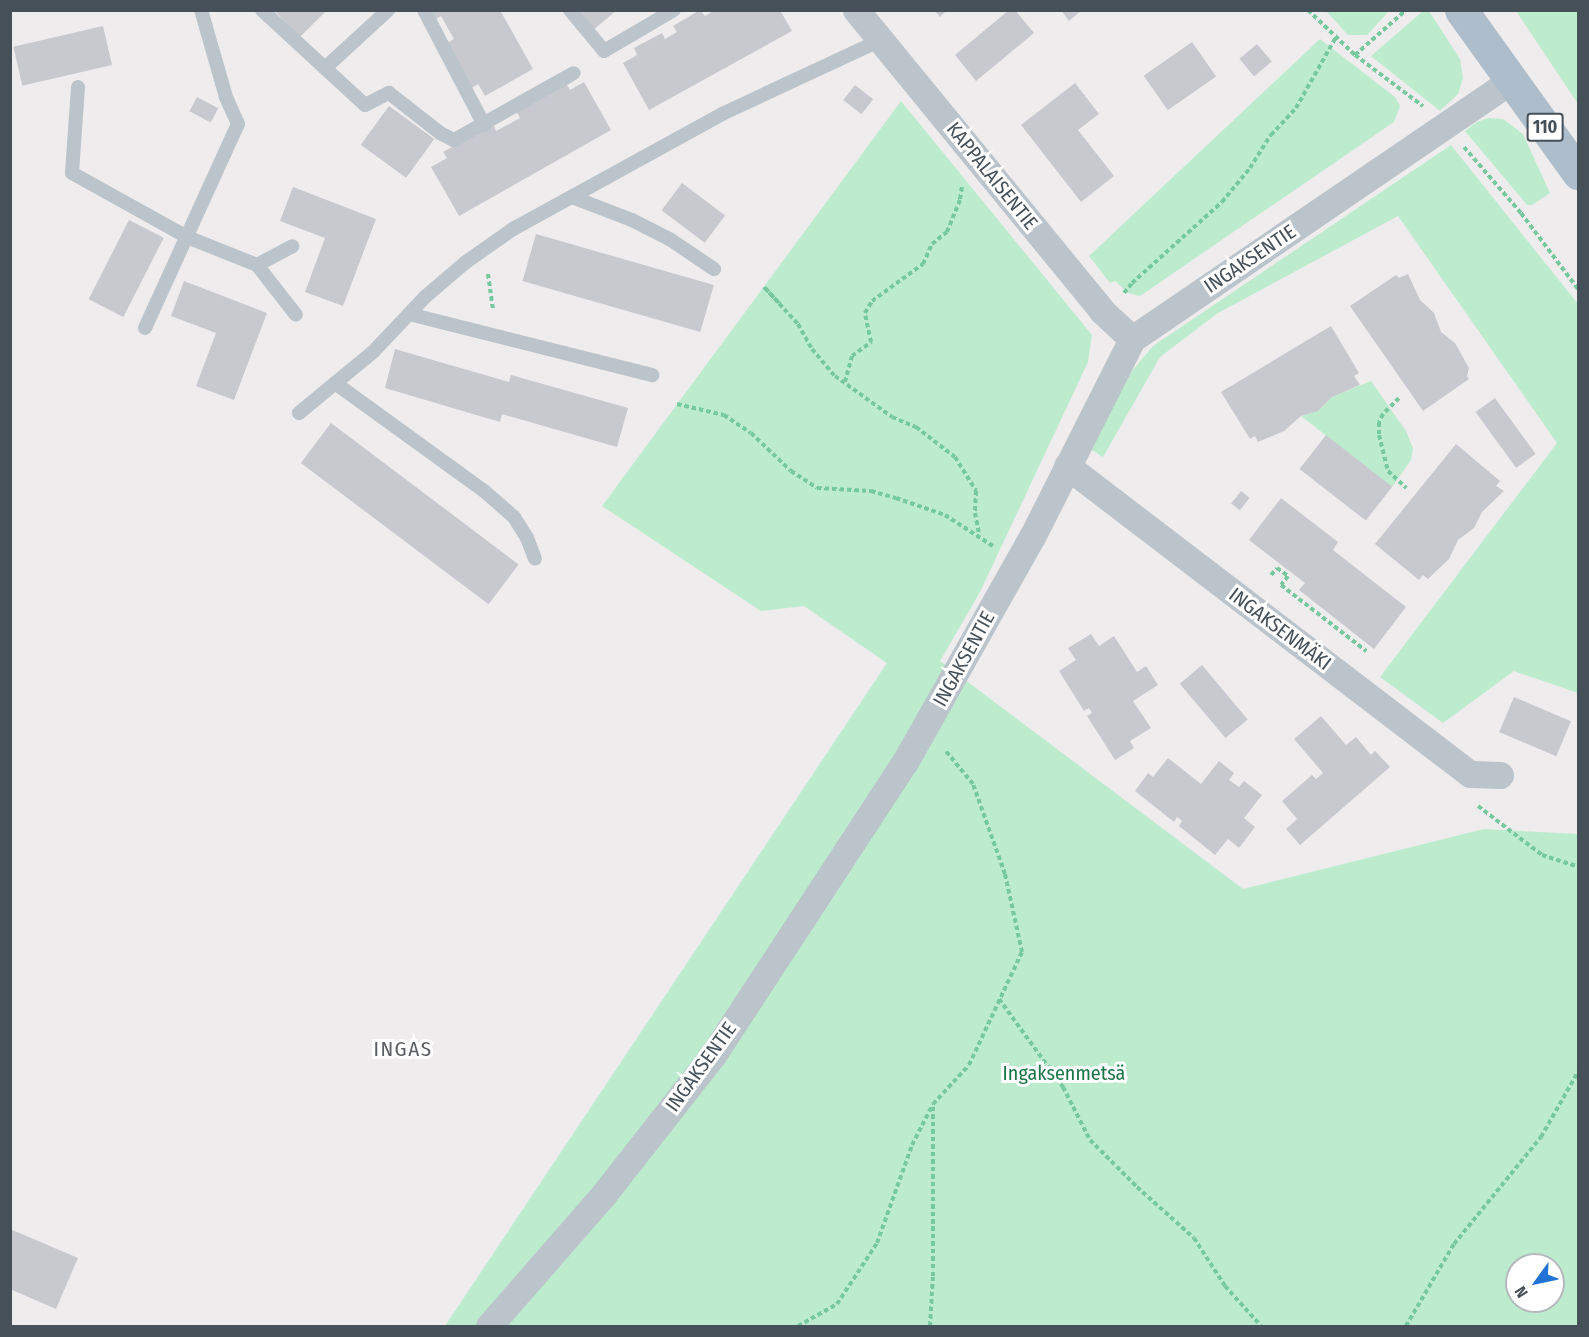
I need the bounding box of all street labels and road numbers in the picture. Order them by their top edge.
road number: 110 [1526,112,1564,142]
street label: KAPPALAISENTIE [941,117,1043,235]
street label: INGAKSENTIE [1200,220,1300,298]
street label: INGAKSENMÄKI [1224,583,1336,675]
street label: INGAKSENTIE [928,607,1000,711]
street label: INGAKSENTIE [660,1017,742,1117]

